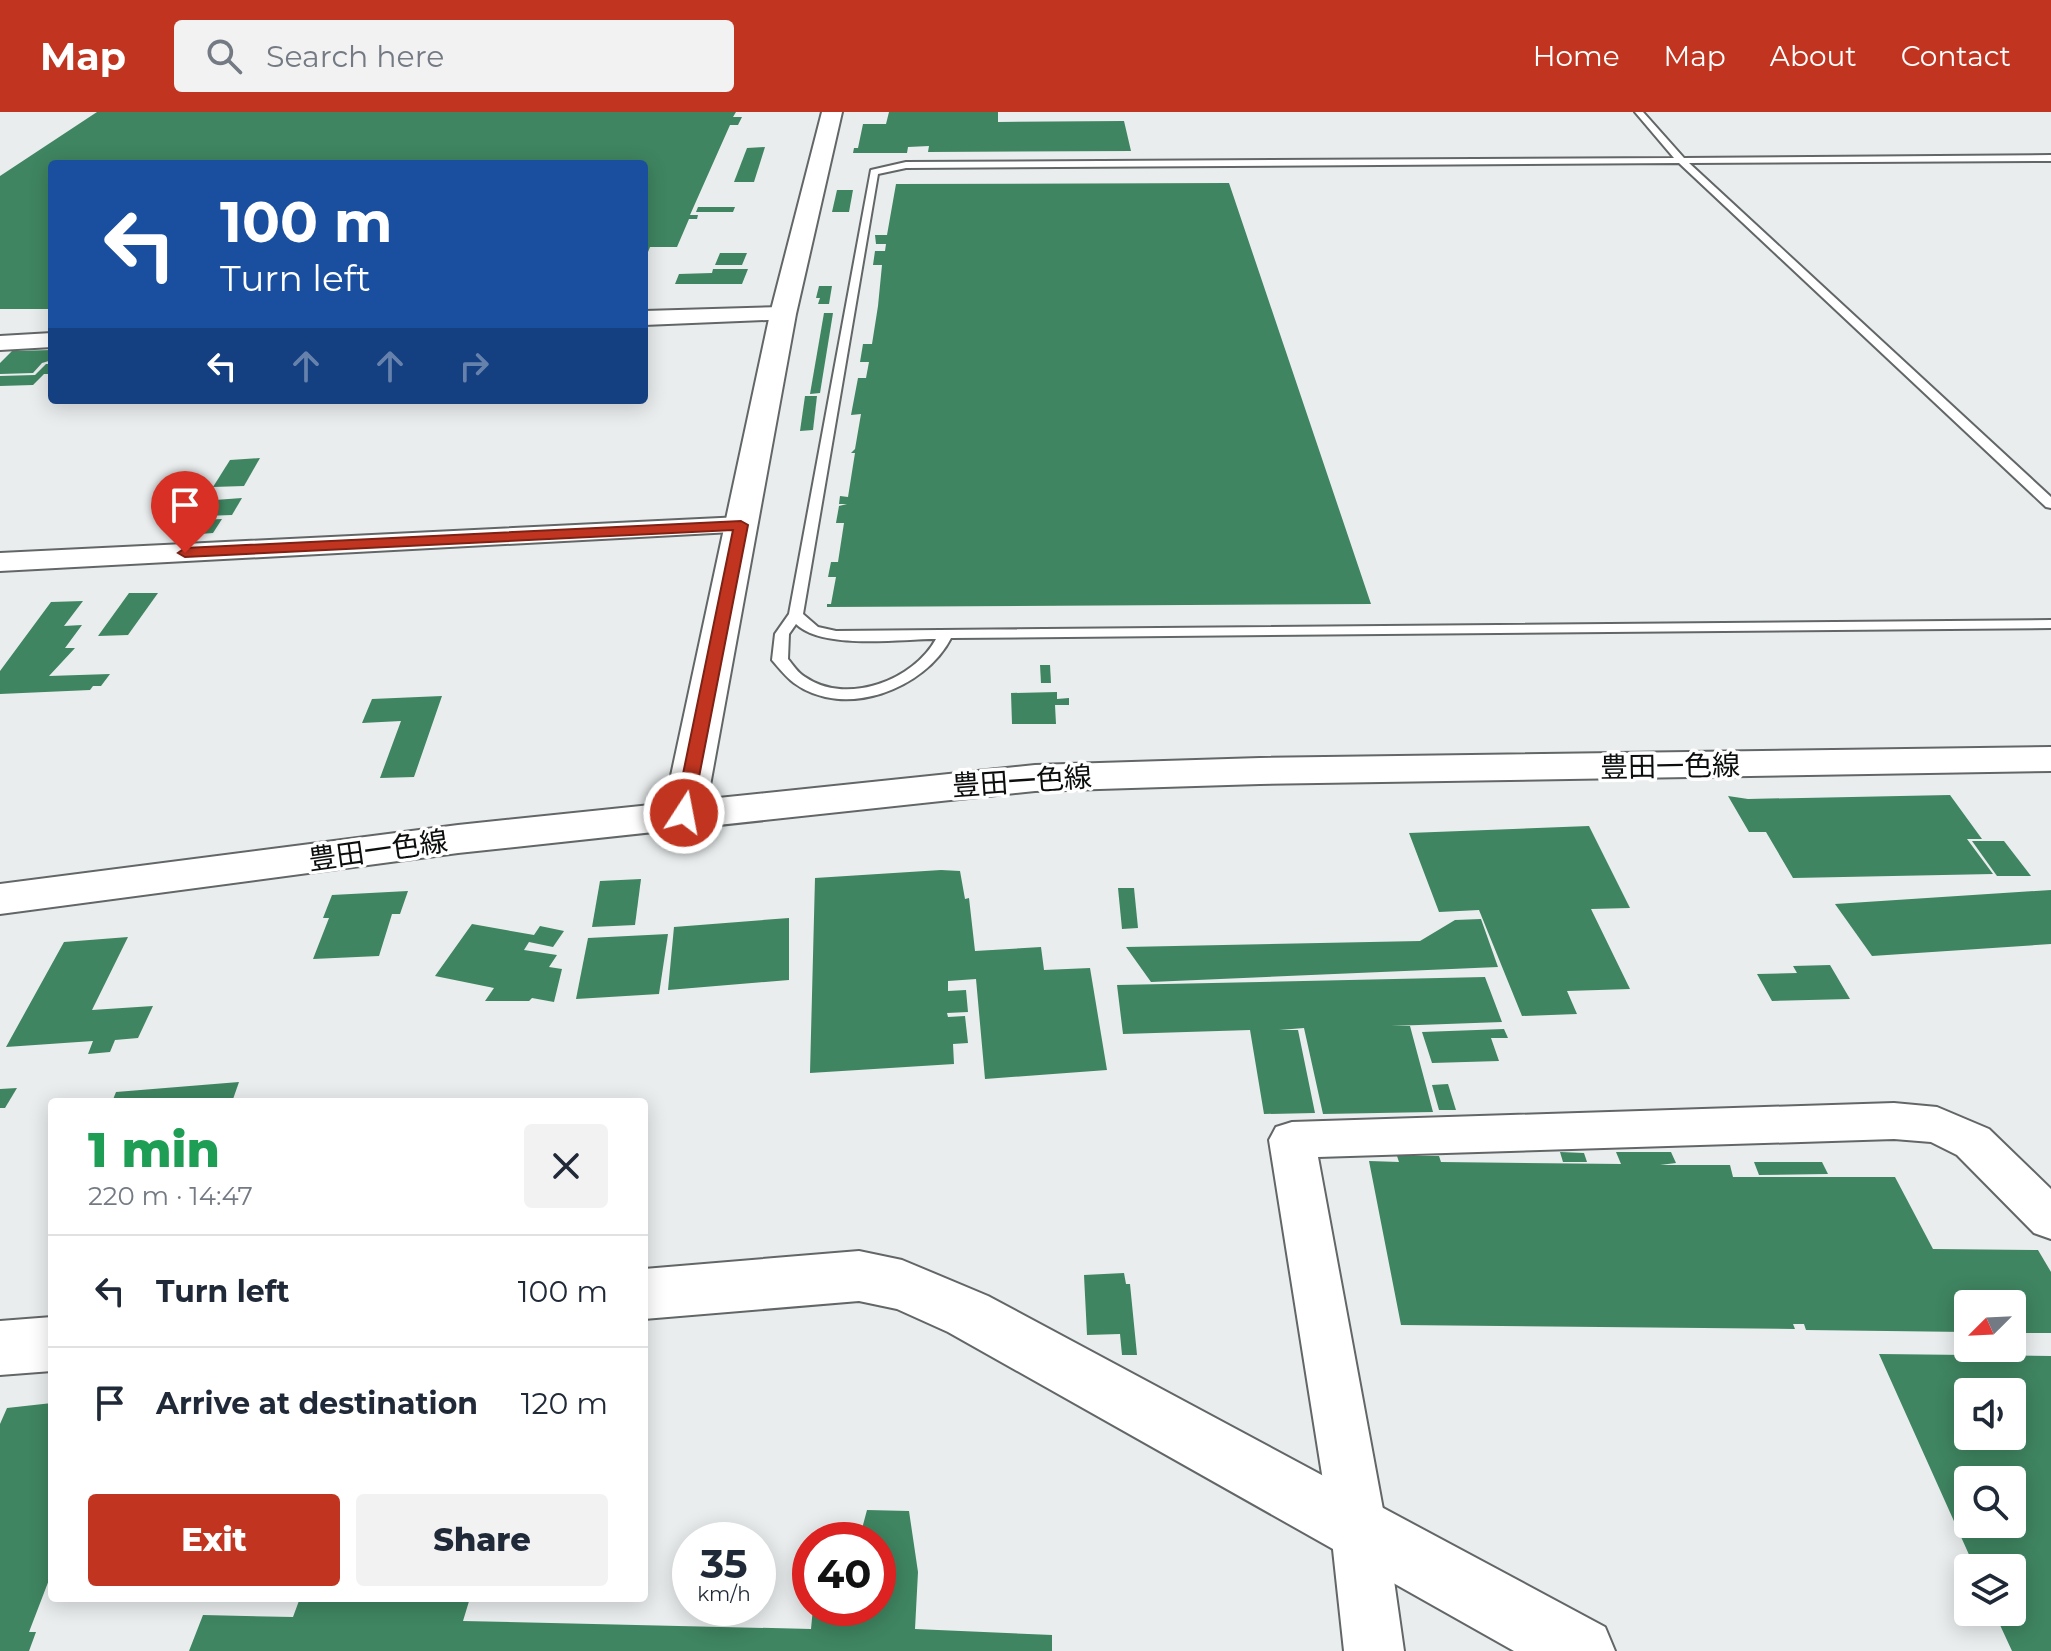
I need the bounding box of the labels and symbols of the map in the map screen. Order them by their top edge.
pin [151,471,219,553]
street label: 豊田一色線 [1600,748,1740,784]
street label: 豊田一色線 [951,759,1093,803]
position arrow [642,771,726,855]
street label: 豊田一色線 [306,823,450,877]
north arrow [1954,1290,2026,1362]
speed limit sign: 40 [792,1522,896,1626]

